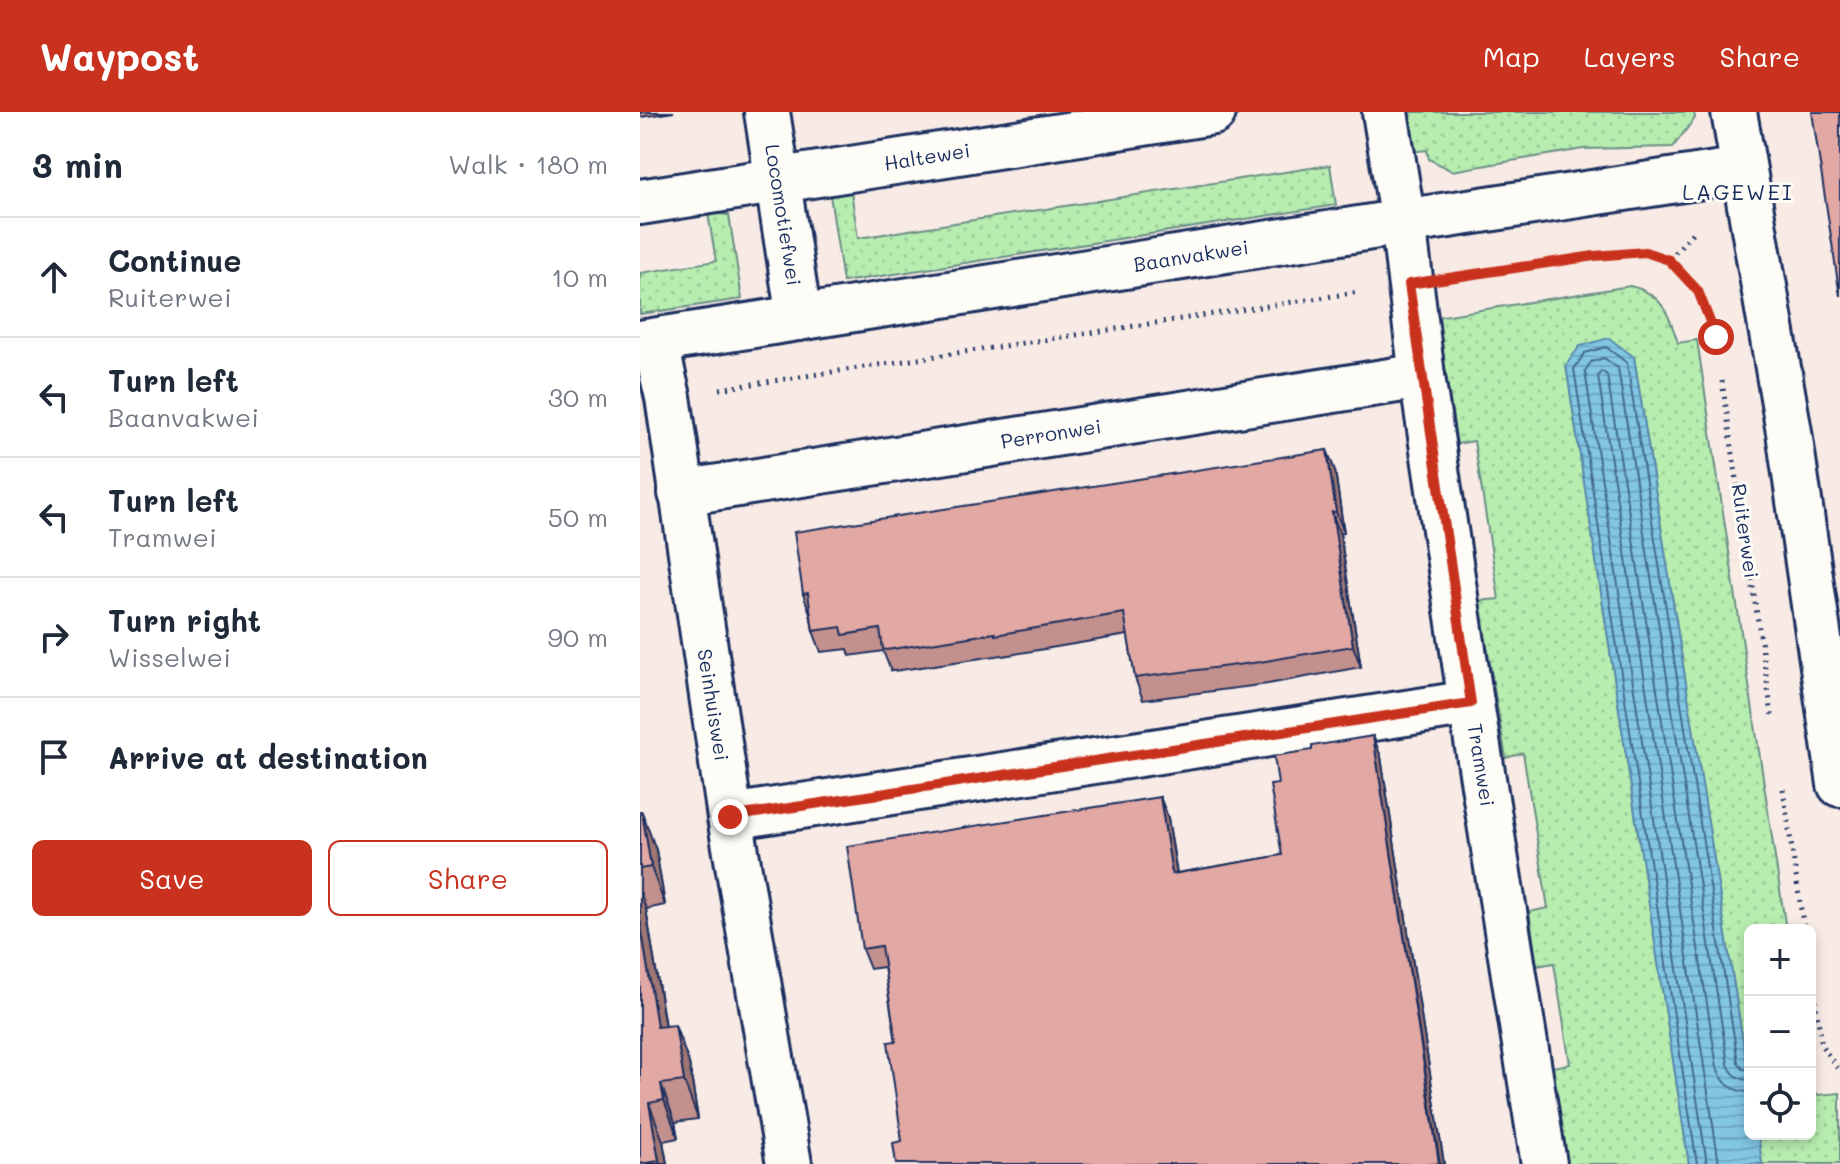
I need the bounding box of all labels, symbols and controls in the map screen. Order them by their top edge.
text: Waypost [40,31,199,81]
text: Map [1483,38,1540,74]
text: Layers [1584,38,1676,74]
text: Share [1720,38,1800,74]
street label: Haltewei [882,136,972,176]
text: 3 min [32,142,123,187]
street label: Locomotiefwei [760,142,808,287]
text: Walk · 180 m [448,147,608,181]
district label: LAGEWEI [1682,177,1794,206]
street label: Baanvakwei [1131,233,1250,277]
text: Continue [108,240,241,280]
icon: ahead [32,255,76,299]
text: 10 m [551,260,608,294]
text: Ruiterwei [108,280,232,314]
route start [1698,319,1734,355]
text: Turn left [108,360,239,400]
icon: left [32,375,76,419]
text: 30 m [548,380,608,414]
text: Baanvakwei [108,400,259,434]
street label: Perronwei [999,412,1103,454]
text: Turn left [108,480,239,520]
street label: Ruiterwei [1726,482,1765,580]
icon: left [32,495,76,539]
text: 50 m [548,500,608,534]
text: Tramwei [108,520,217,554]
text: Turn right [108,600,261,640]
icon: right [32,615,76,659]
text: 90 m [548,620,608,654]
text: Wisselwei [108,640,231,674]
street label: Seinhuiswei [692,647,736,763]
street label: Tramwei [1463,722,1501,808]
icon: arrive [32,735,76,779]
text: Arrive at destination [108,737,428,777]
route end [712,799,748,835]
button: Save [32,840,312,916]
button: Share [328,840,608,916]
map controls [1744,924,1816,1140]
button: + [1744,924,1816,996]
button: − [1744,996,1816,1068]
button: locate [1744,1068,1816,1140]

